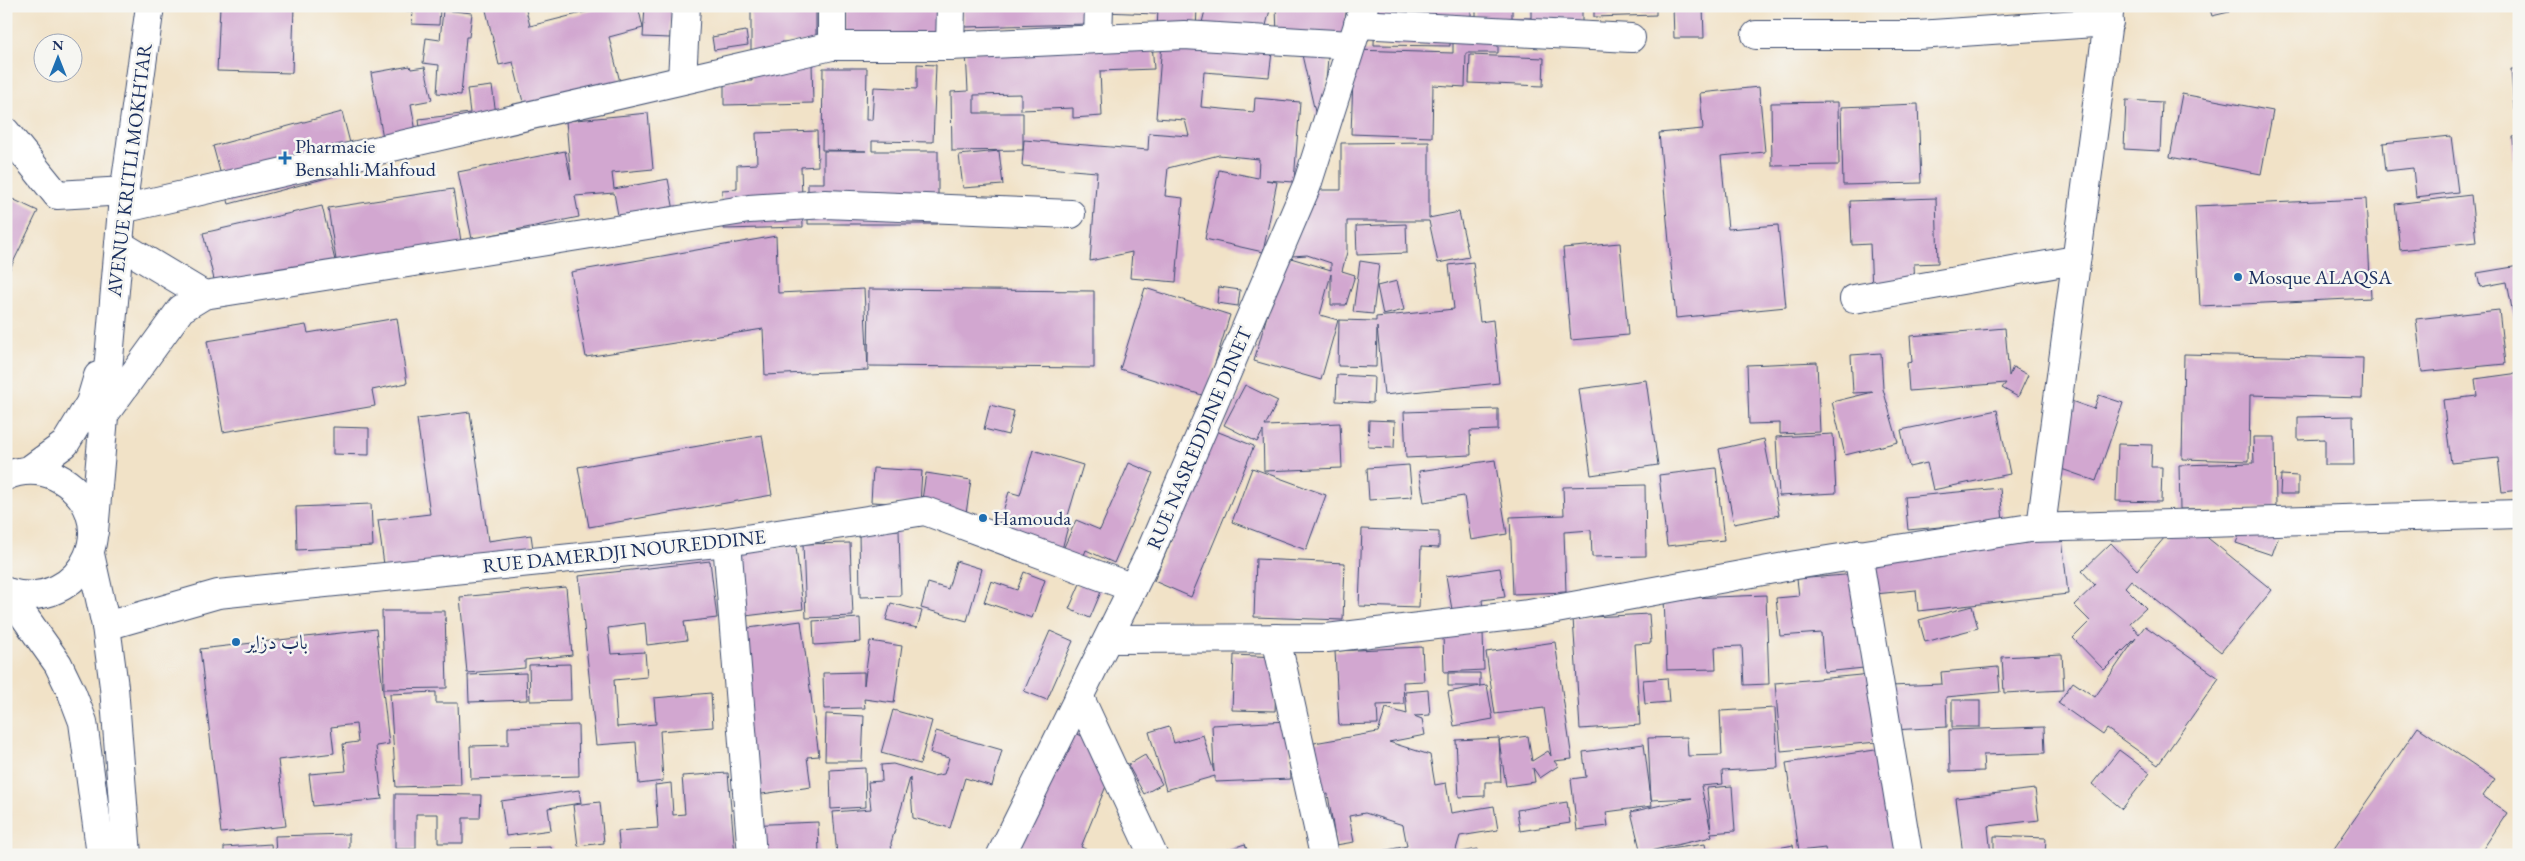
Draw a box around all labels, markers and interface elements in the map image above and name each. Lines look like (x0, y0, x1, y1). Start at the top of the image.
north arrow (32, 32, 82, 82)
text: N (52, 36, 64, 54)
street label: AVENUE KRITLI MOKHTAR (100, 41, 158, 299)
place label: Pharmacie Bensahli Mahfoud (295, 133, 437, 182)
marker: Pharmacie Bensahli Mahfoud (279, 152, 291, 164)
place label: Mosque ALAQSA (2248, 264, 2392, 290)
marker: Mosque ALAQSA (2232, 271, 2244, 283)
street label: RUE NASREDDINE DINET (1140, 322, 1258, 553)
place label: Hamouda (993, 505, 1071, 531)
marker: Hamouda (977, 512, 989, 524)
street label: RUE DAMERDJI NOUREDDINE (481, 523, 767, 579)
place label: باب دزاير (244, 629, 308, 655)
marker: باب دزاير (230, 636, 242, 648)

